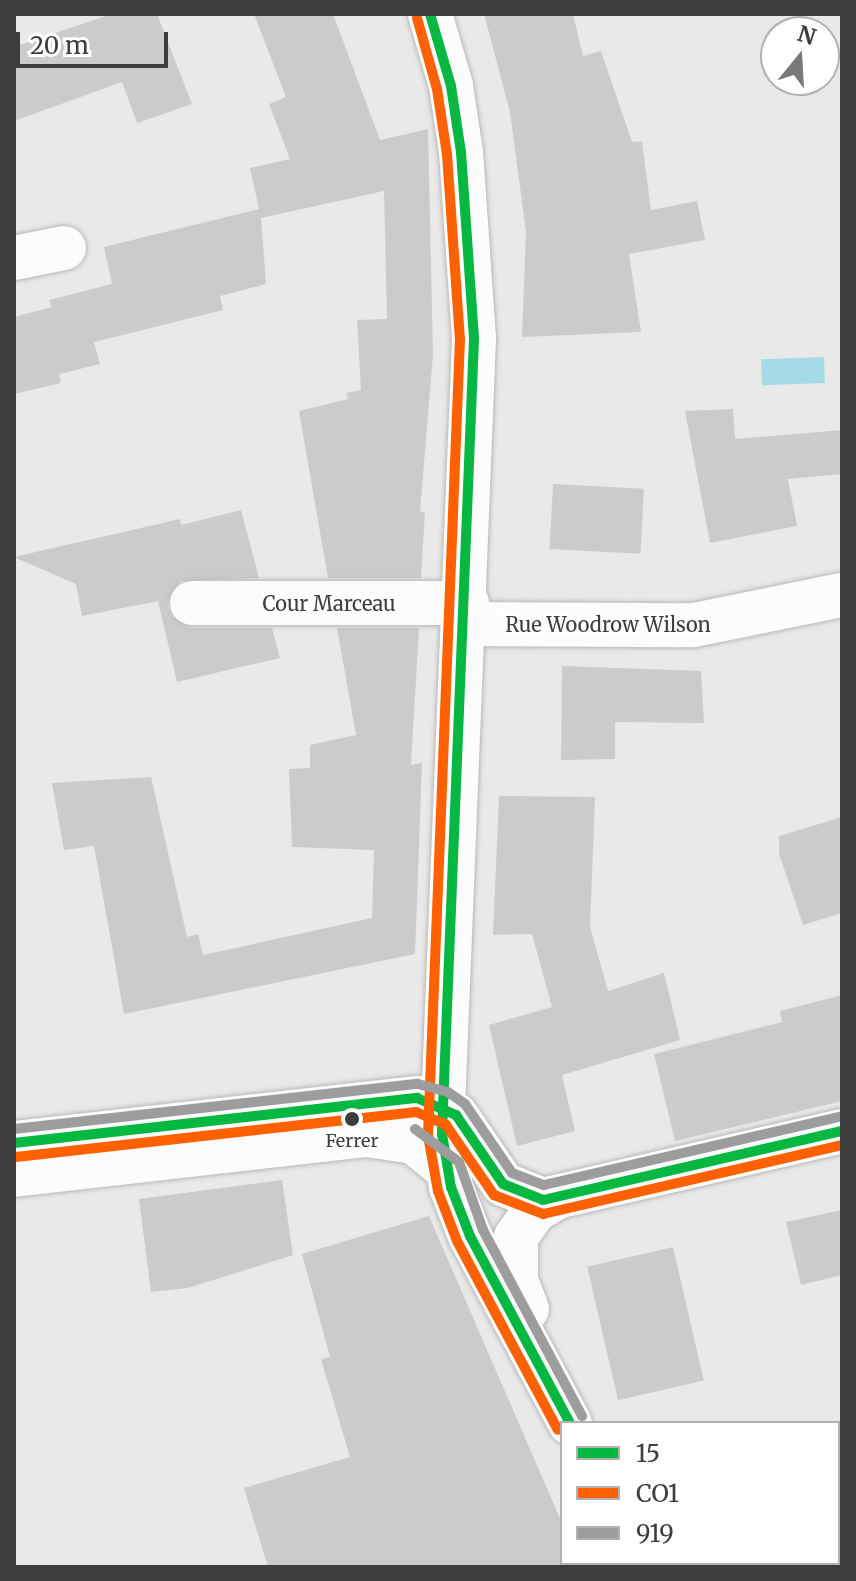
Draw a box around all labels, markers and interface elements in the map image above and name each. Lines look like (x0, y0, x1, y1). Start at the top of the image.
scale bar (20, 16, 172, 66)
north arrow (760, 16, 840, 96)
text: N (794, 19, 819, 51)
text: 20 m (30, 30, 89, 61)
street label: Cour Marceau (262, 591, 396, 615)
street label: Rue Woodrow Wilson (505, 612, 711, 636)
marker: Ferrer (344, 1111, 360, 1127)
place label: Ferrer (325, 1130, 379, 1152)
legend (560, 1421, 840, 1565)
text: 15 (636, 1438, 660, 1469)
text: CO1 (636, 1478, 679, 1509)
text: 919 (636, 1518, 674, 1549)

